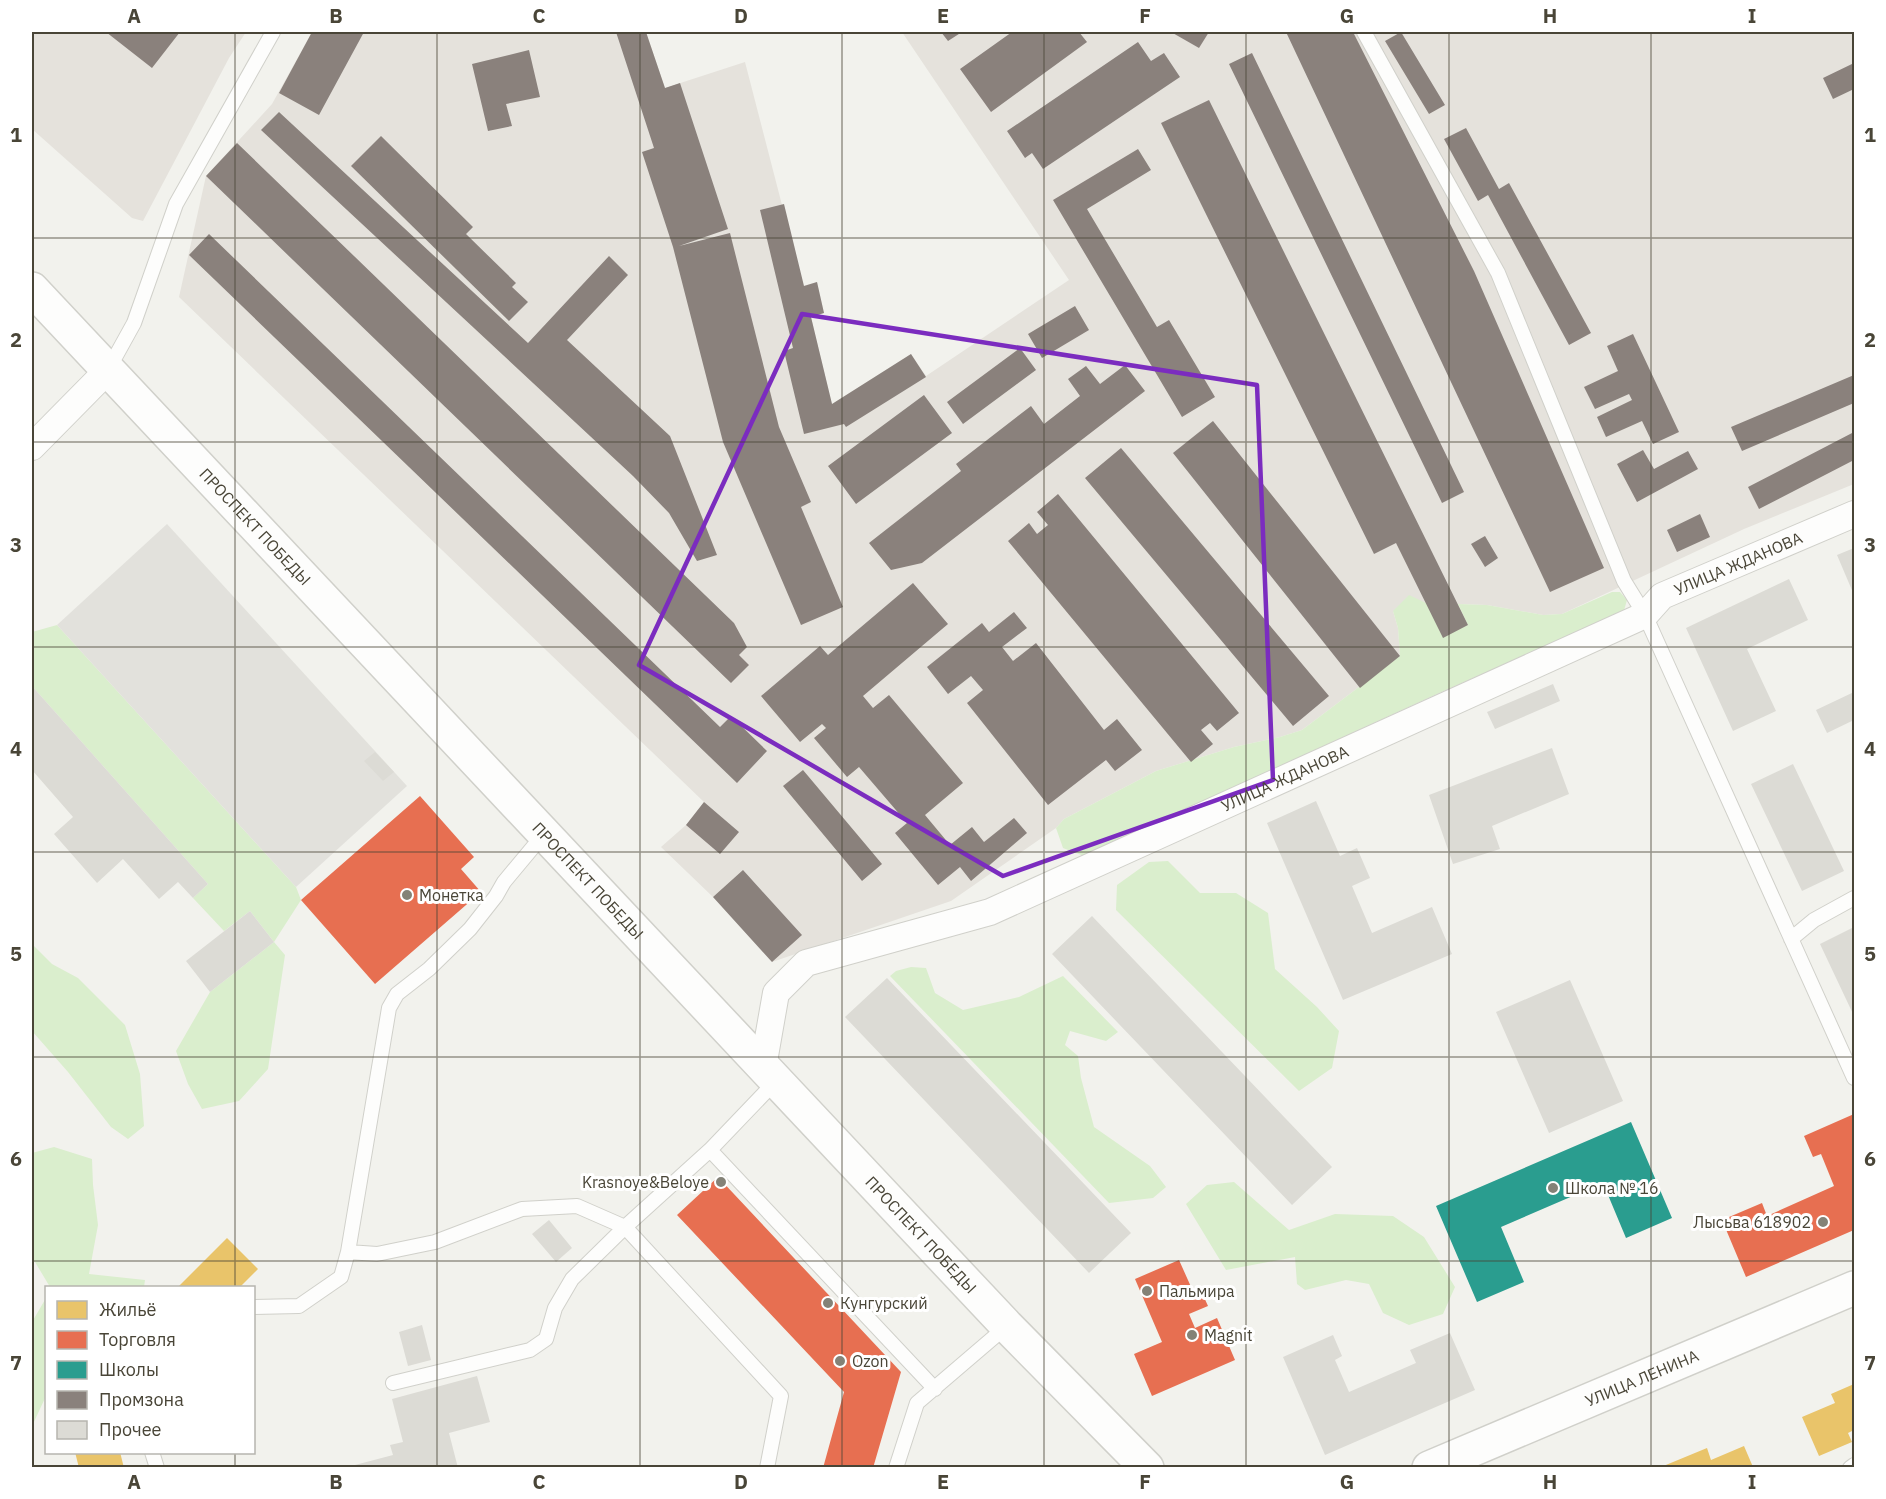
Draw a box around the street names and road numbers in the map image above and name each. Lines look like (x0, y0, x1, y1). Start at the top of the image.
street label: ПРОСПЕКТ ПОБЕДЫ (195, 464, 315, 589)
street label: УЛИЦА ЖДАНОВА (1671, 527, 1805, 600)
street label: УЛИЦА ЖДАНОВА (1218, 741, 1351, 816)
street label: ПРОСПЕКТ ПОБЕДЫ (528, 818, 648, 943)
street label: ПРОСПЕКТ ПОБЕДЫ (861, 1172, 981, 1297)
street label: УЛИЦА ЛЕНИНА (1582, 1345, 1701, 1411)

